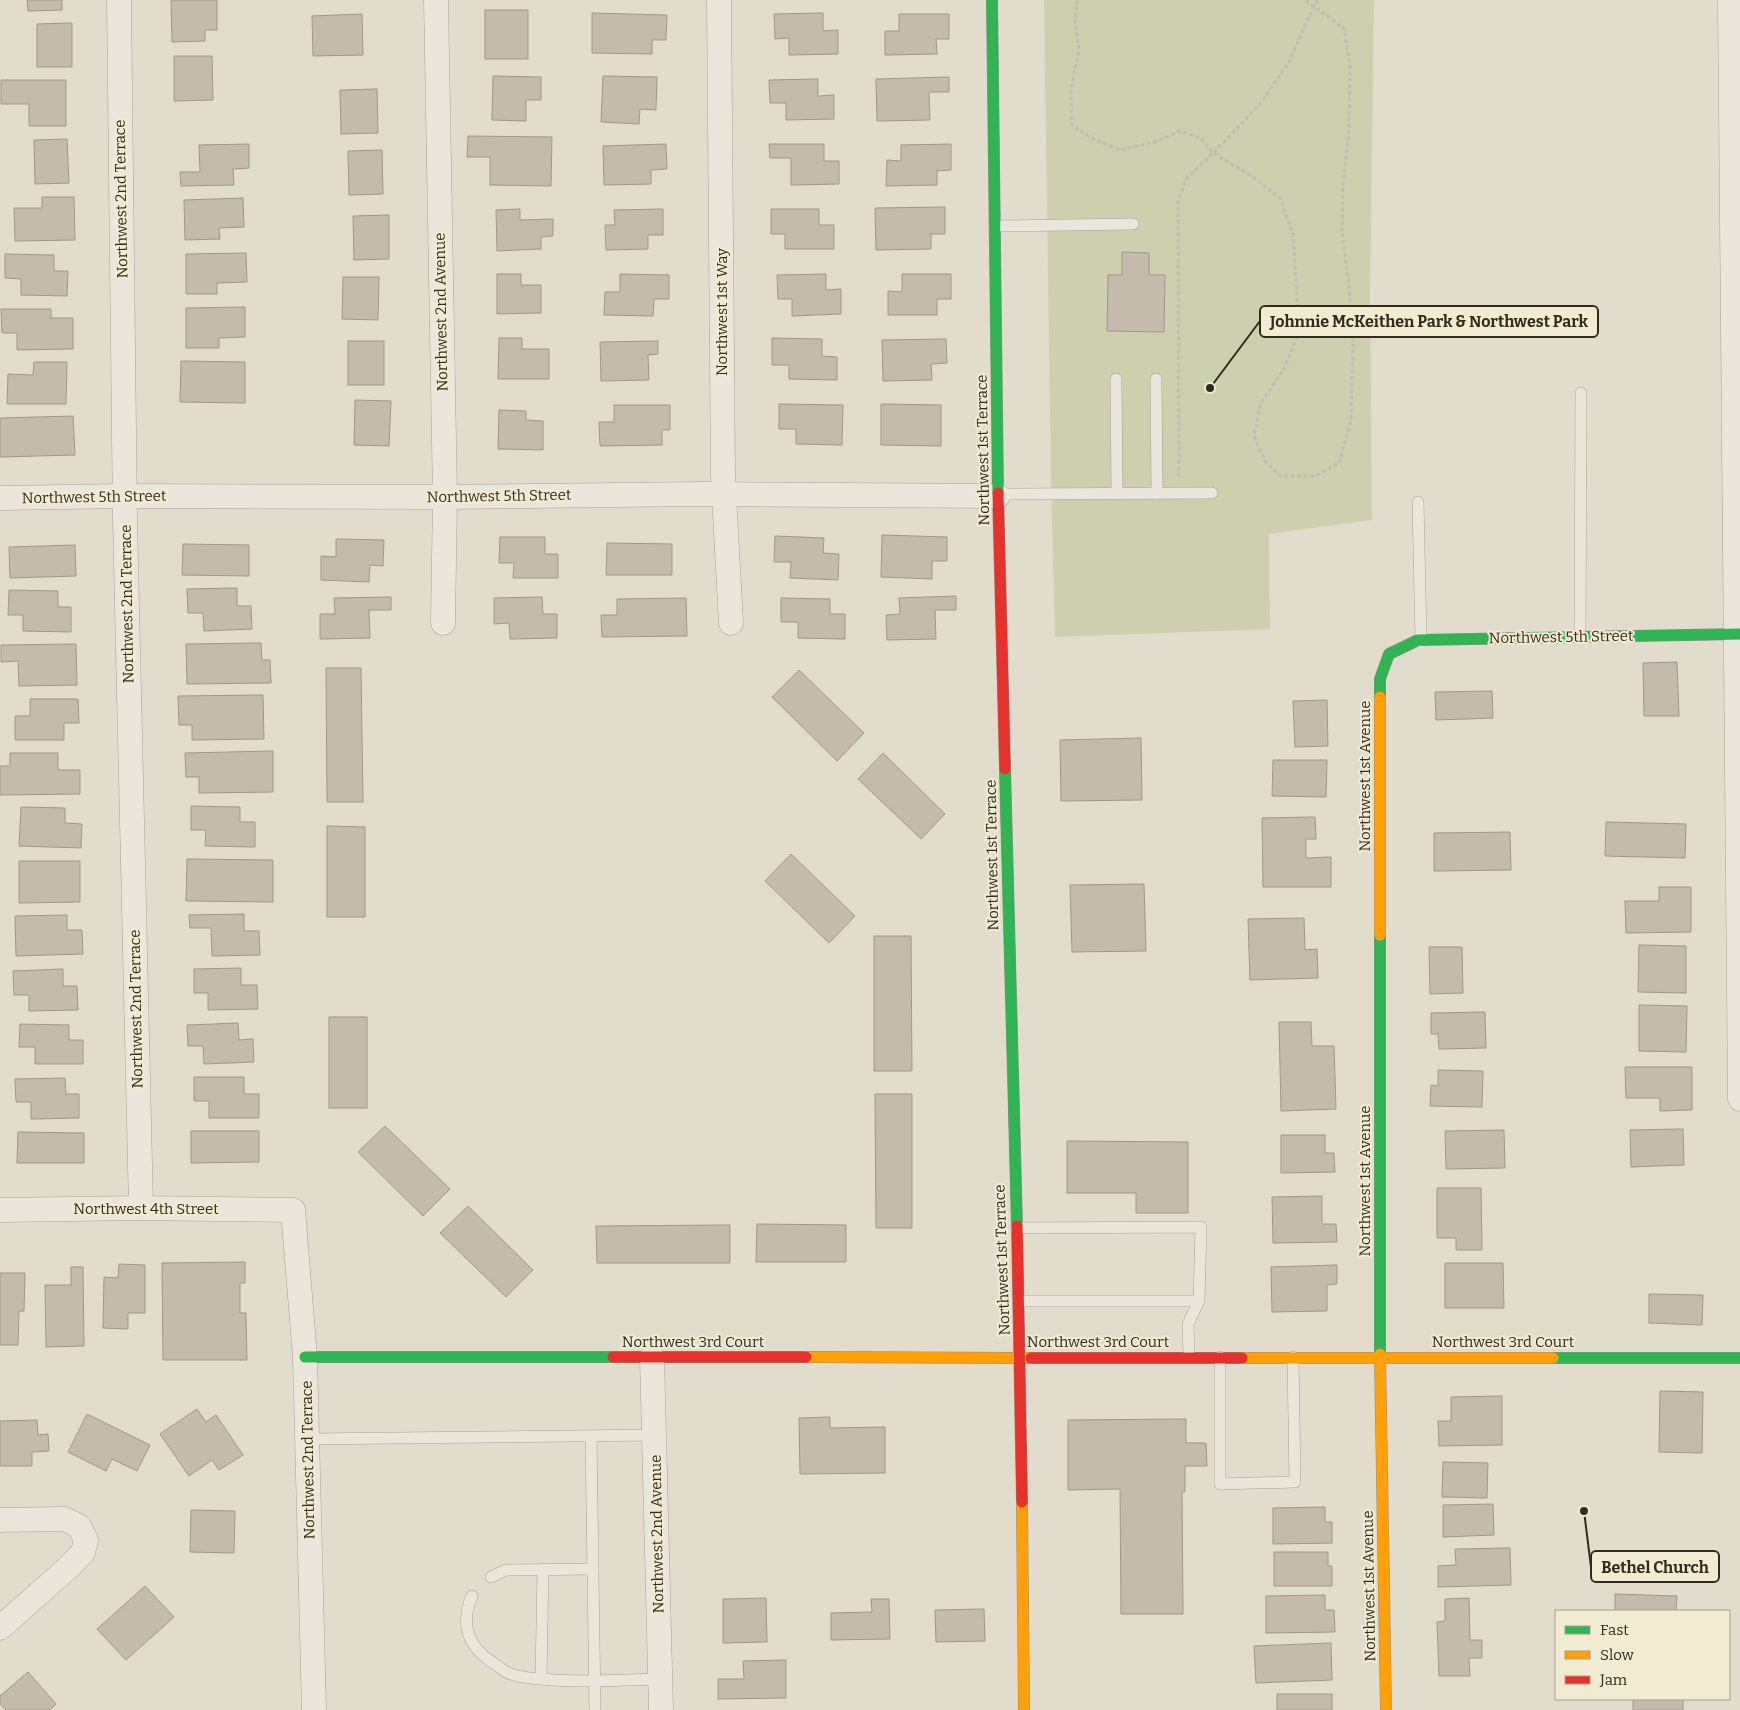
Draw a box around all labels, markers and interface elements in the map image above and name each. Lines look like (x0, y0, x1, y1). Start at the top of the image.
street label: Northwest 2nd Terrace (111, 119, 131, 279)
street label: Northwest 2nd Avenue (431, 232, 451, 392)
street label: Northwest 1st Way (713, 248, 731, 376)
callout: Johnnie McKeithen Park & Northwest Park (1260, 306, 1598, 337)
text: Johnnie McKeithen Park & Northwest Park (1269, 312, 1589, 331)
street label: Northwest 1st Terrace (973, 374, 993, 526)
street label: Northwest 5th Street (427, 486, 572, 506)
street label: Northwest 5th Street (22, 487, 167, 507)
street label: Northwest 2nd Terrace (117, 524, 137, 684)
street label: Northwest 5th Street (1489, 627, 1634, 647)
street label: Northwest 1st Avenue (1356, 700, 1374, 852)
street label: Northwest 1st Terrace (982, 779, 1002, 931)
street label: Northwest 2nd Terrace (126, 929, 146, 1089)
street label: Northwest 1st Avenue (1356, 1105, 1374, 1257)
street label: Northwest 1st Terrace (990, 1184, 1014, 1336)
street label: Northwest 4th Street (73, 1200, 219, 1218)
street label: Northwest 3rd Court (622, 1333, 765, 1351)
street label: Northwest 3rd Court (1027, 1333, 1170, 1351)
street label: Northwest 3rd Court (1432, 1333, 1575, 1351)
street label: Northwest 2nd Terrace (298, 1380, 318, 1540)
street label: Northwest 2nd Avenue (647, 1454, 667, 1614)
street label: Northwest 1st Avenue (1359, 1510, 1379, 1662)
callout: Bethel Church (1591, 1551, 1719, 1582)
text: Bethel Church (1601, 1558, 1709, 1577)
legend (1555, 1610, 1730, 1700)
text: Fast (1600, 1621, 1629, 1639)
text: Slow (1600, 1646, 1635, 1664)
text: Jam (1599, 1671, 1628, 1689)

